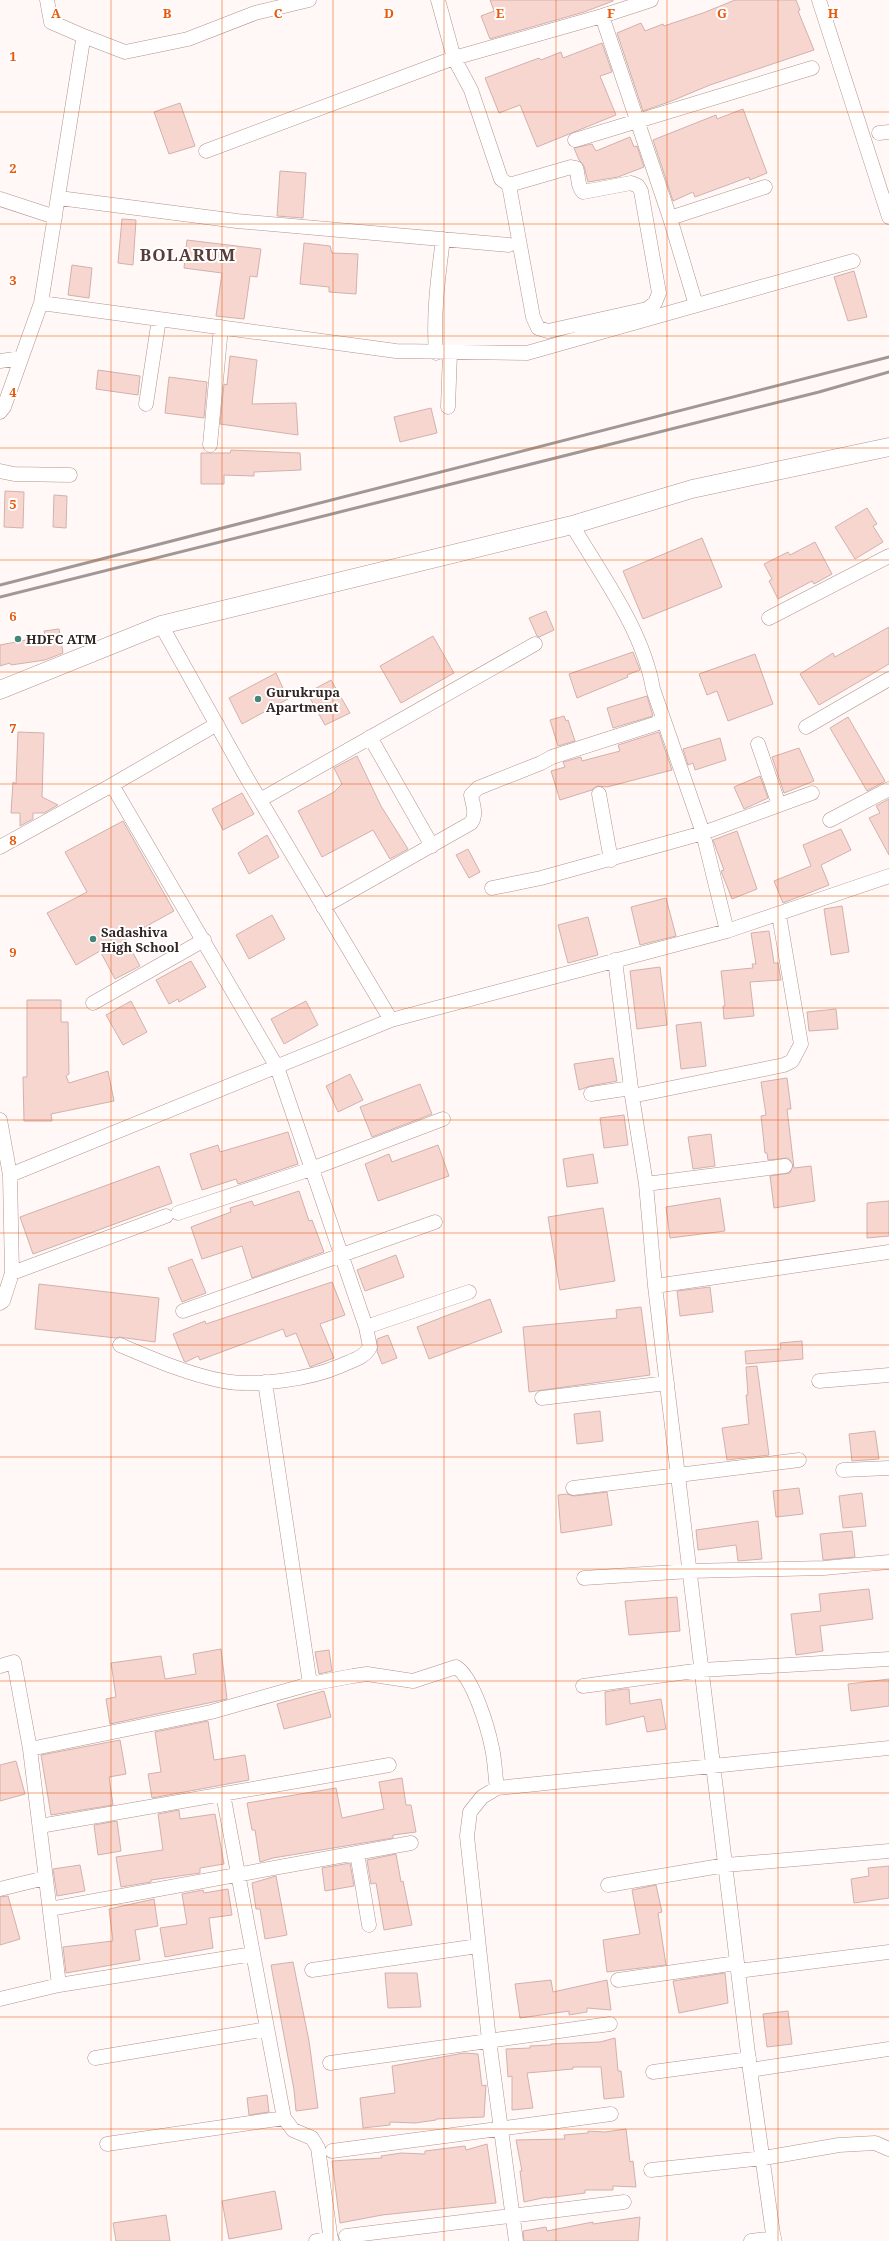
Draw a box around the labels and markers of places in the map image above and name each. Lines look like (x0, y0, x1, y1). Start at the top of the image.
place label: HDFC ATM (26, 630, 97, 648)
marker: HDFC ATM (13, 634, 23, 644)
place label: Gurukrupa Apartment (266, 683, 340, 716)
marker: Gurukrupa Apartment (253, 694, 263, 704)
place label: Sadashiva High School (101, 923, 180, 956)
marker: Sadashiva High School (88, 934, 98, 944)

